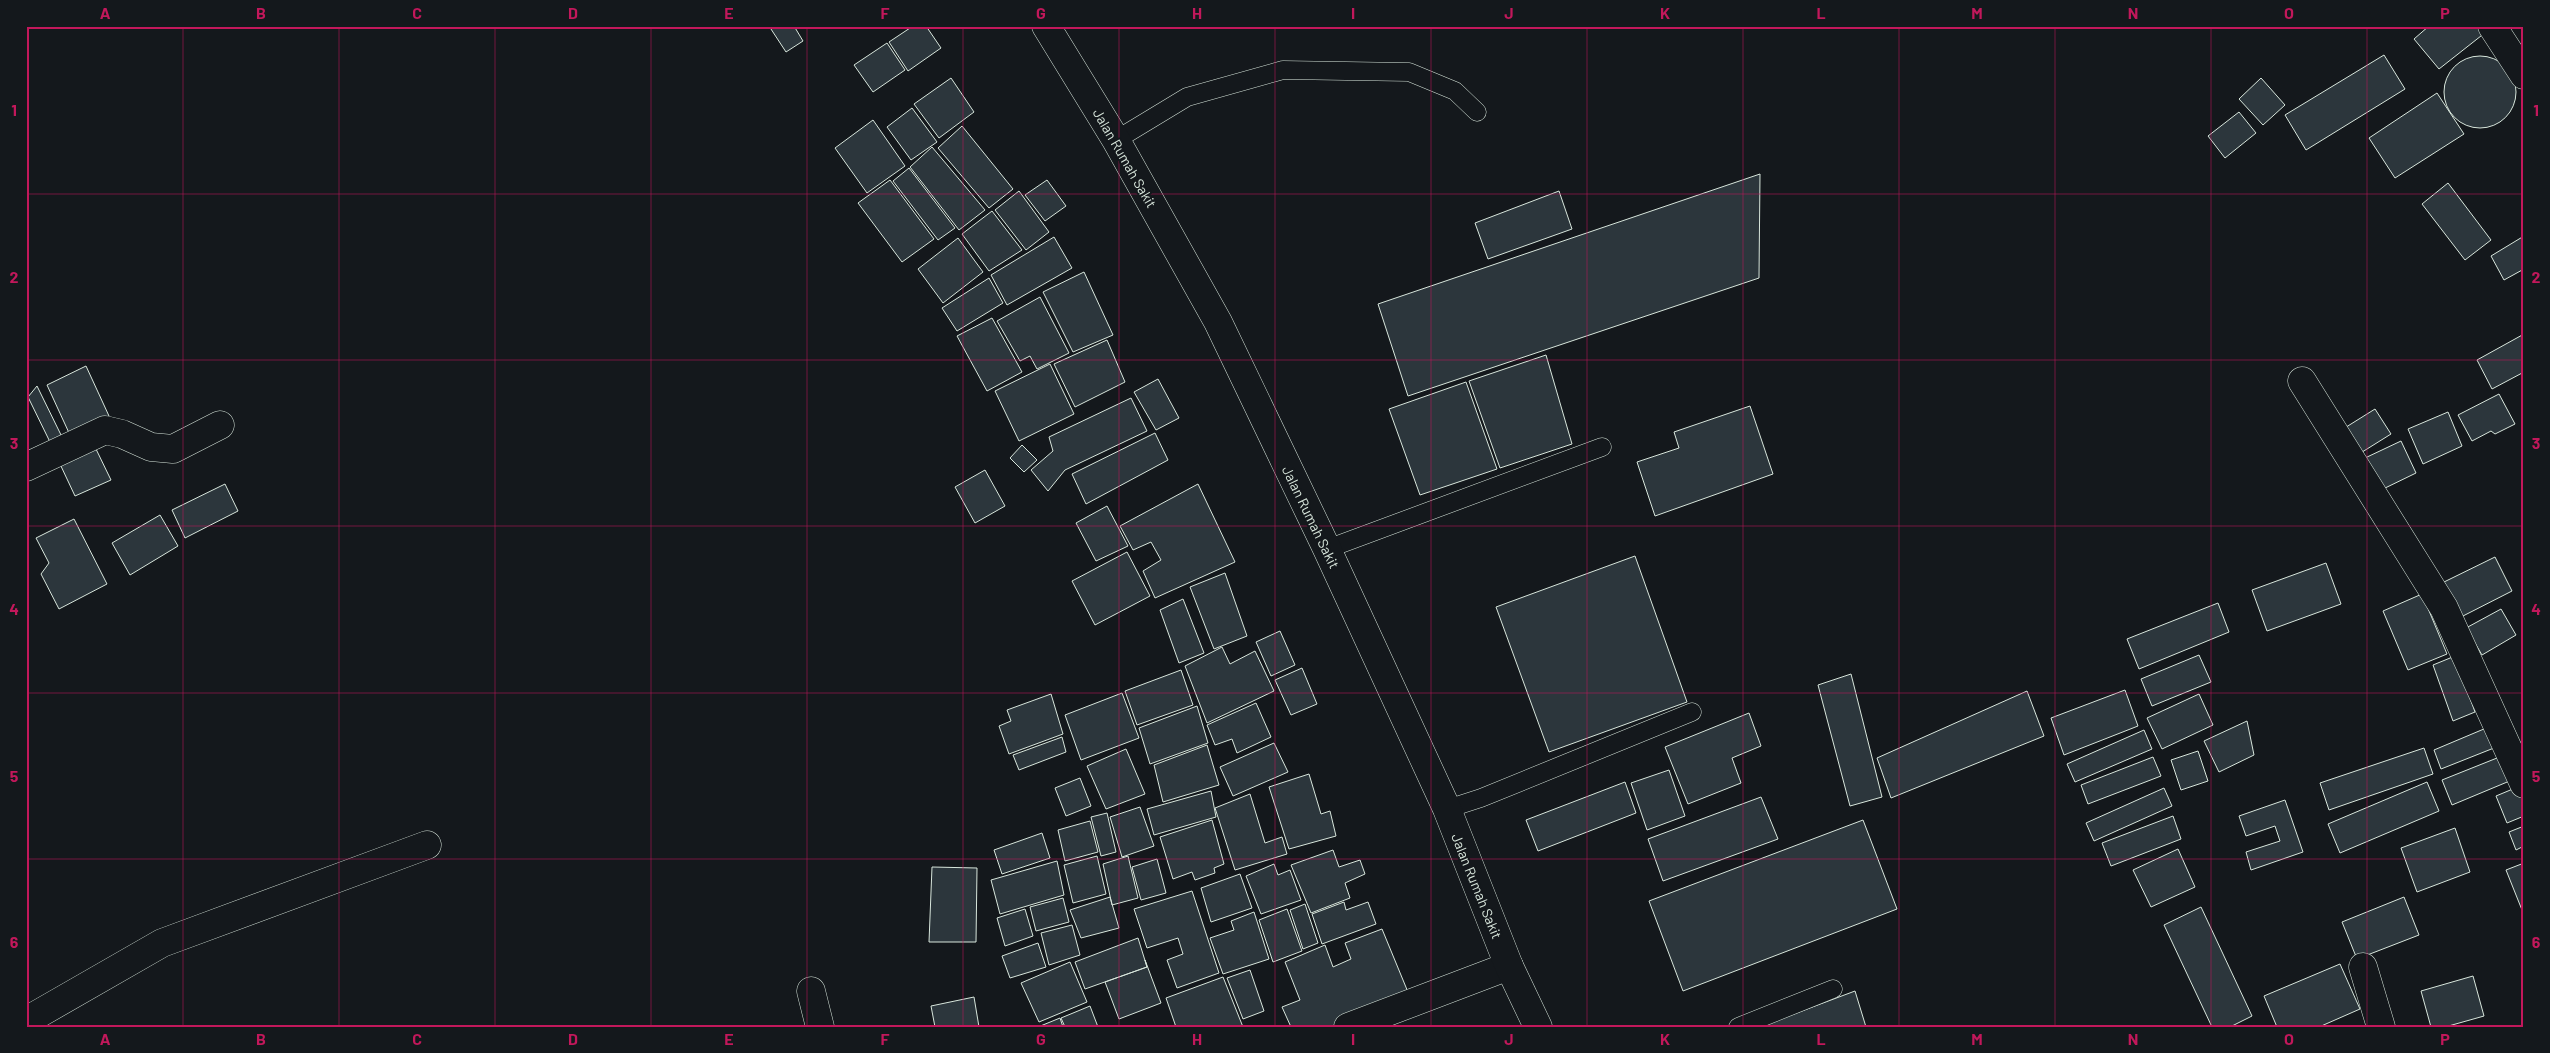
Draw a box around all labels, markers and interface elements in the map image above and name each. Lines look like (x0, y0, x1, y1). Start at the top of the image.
text: A (100, 3, 111, 22)
text: B (256, 3, 266, 22)
text: C (412, 3, 422, 22)
text: D (568, 3, 578, 22)
text: E (724, 3, 734, 22)
text: F (881, 3, 890, 22)
text: G (1036, 3, 1046, 22)
text: H (1192, 3, 1202, 22)
text: I (1351, 3, 1355, 22)
text: J (1504, 3, 1514, 22)
text: K (1660, 3, 1670, 22)
text: L (1816, 3, 1826, 22)
text: M (1971, 3, 1983, 22)
text: N (2128, 3, 2138, 22)
text: O (2284, 3, 2294, 22)
text: P (2440, 3, 2450, 22)
text: 1 (11, 100, 17, 119)
text: 1 (2533, 100, 2539, 119)
street label: Jalan Rumah Sakit (1090, 105, 1160, 211)
text: 2 (10, 267, 19, 286)
text: 2 (2532, 267, 2541, 286)
text: 3 (10, 433, 18, 452)
text: 3 (2532, 433, 2540, 452)
street label: Jalan Rumah Sakit (1279, 463, 1343, 571)
text: 4 (9, 599, 19, 618)
text: 4 (2531, 599, 2541, 618)
text: 5 (10, 766, 19, 785)
text: 5 (2532, 766, 2541, 785)
street label: Jalan Rumah Sakit (1448, 831, 1506, 941)
text: 6 (10, 932, 19, 951)
text: 6 (2532, 932, 2541, 951)
text: A (100, 1029, 111, 1048)
text: B (256, 1029, 266, 1048)
text: C (412, 1029, 422, 1048)
text: D (568, 1029, 578, 1048)
text: E (724, 1029, 734, 1048)
text: F (881, 1029, 890, 1048)
text: G (1036, 1029, 1046, 1048)
text: H (1192, 1029, 1202, 1048)
text: I (1351, 1029, 1355, 1048)
text: J (1504, 1029, 1514, 1048)
text: K (1660, 1029, 1670, 1048)
text: L (1816, 1029, 1826, 1048)
text: M (1971, 1029, 1983, 1048)
text: N (2128, 1029, 2138, 1048)
text: O (2284, 1029, 2294, 1048)
text: P (2440, 1029, 2450, 1048)

